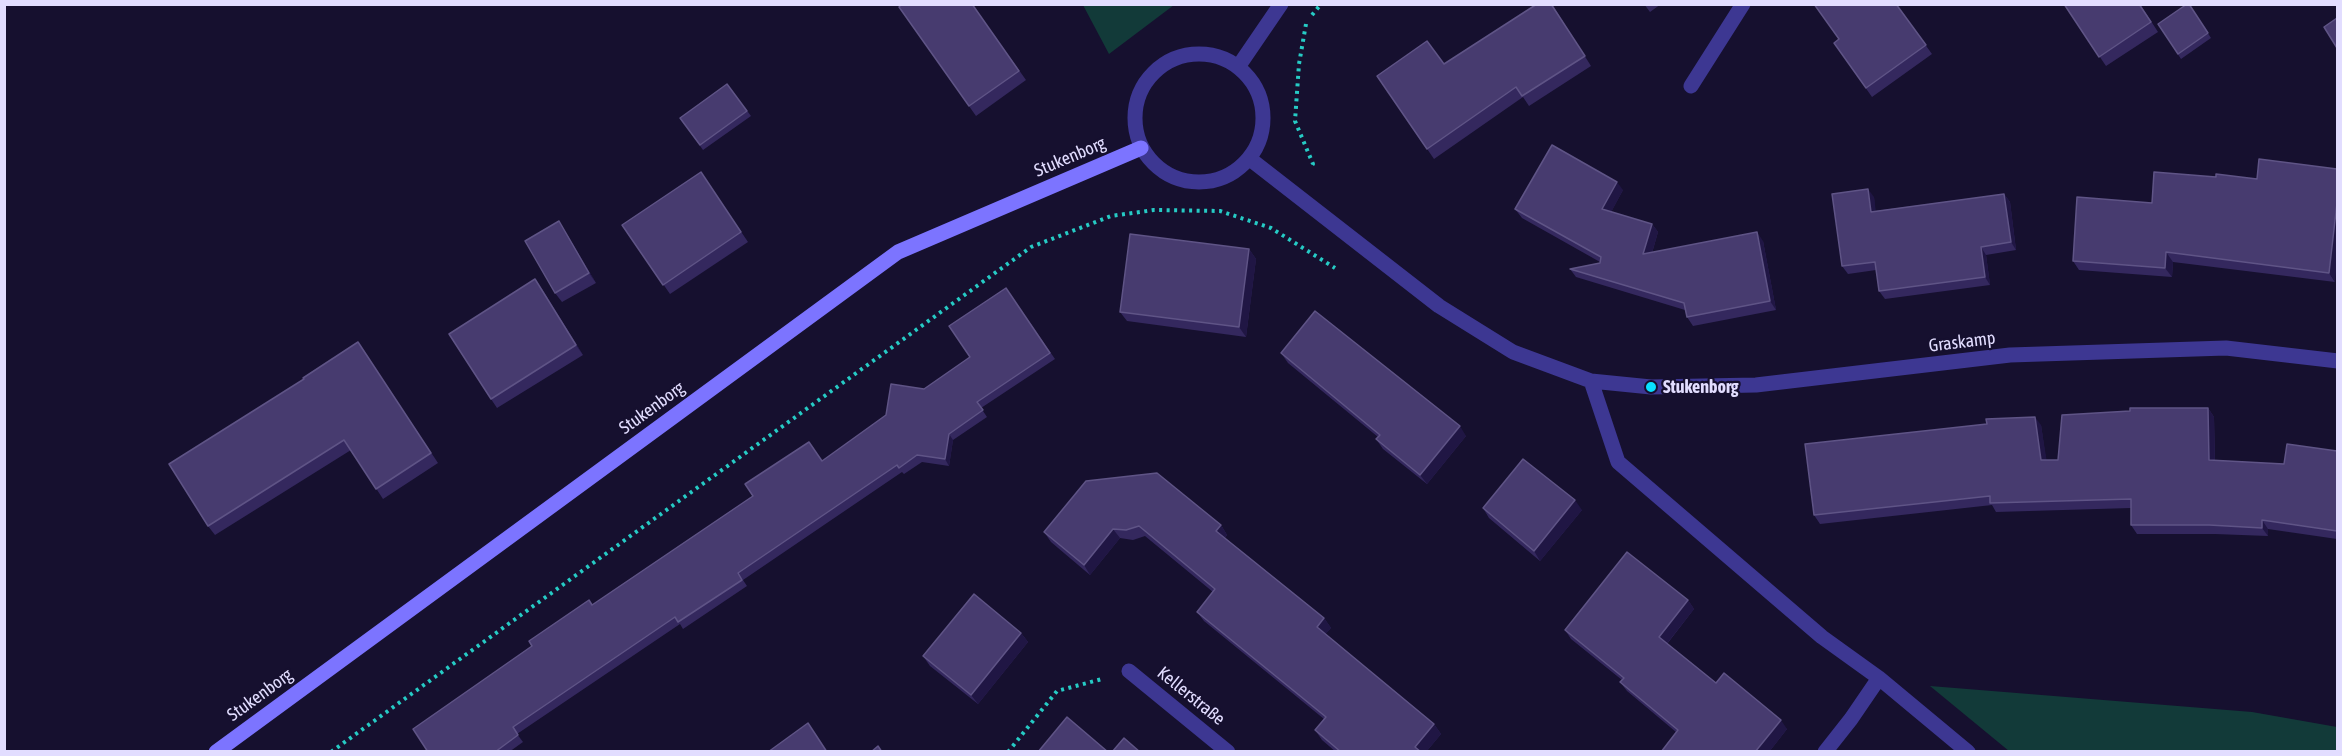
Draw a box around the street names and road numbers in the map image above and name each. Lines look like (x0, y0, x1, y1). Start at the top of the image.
street label: Stukenborg (1031, 132, 1109, 182)
street label: Graskamp (1927, 327, 1997, 357)
street label: Stukenborg (615, 377, 689, 439)
street label: Kellerstraße (1153, 662, 1229, 730)
street label: Stukenborg (223, 664, 297, 726)

